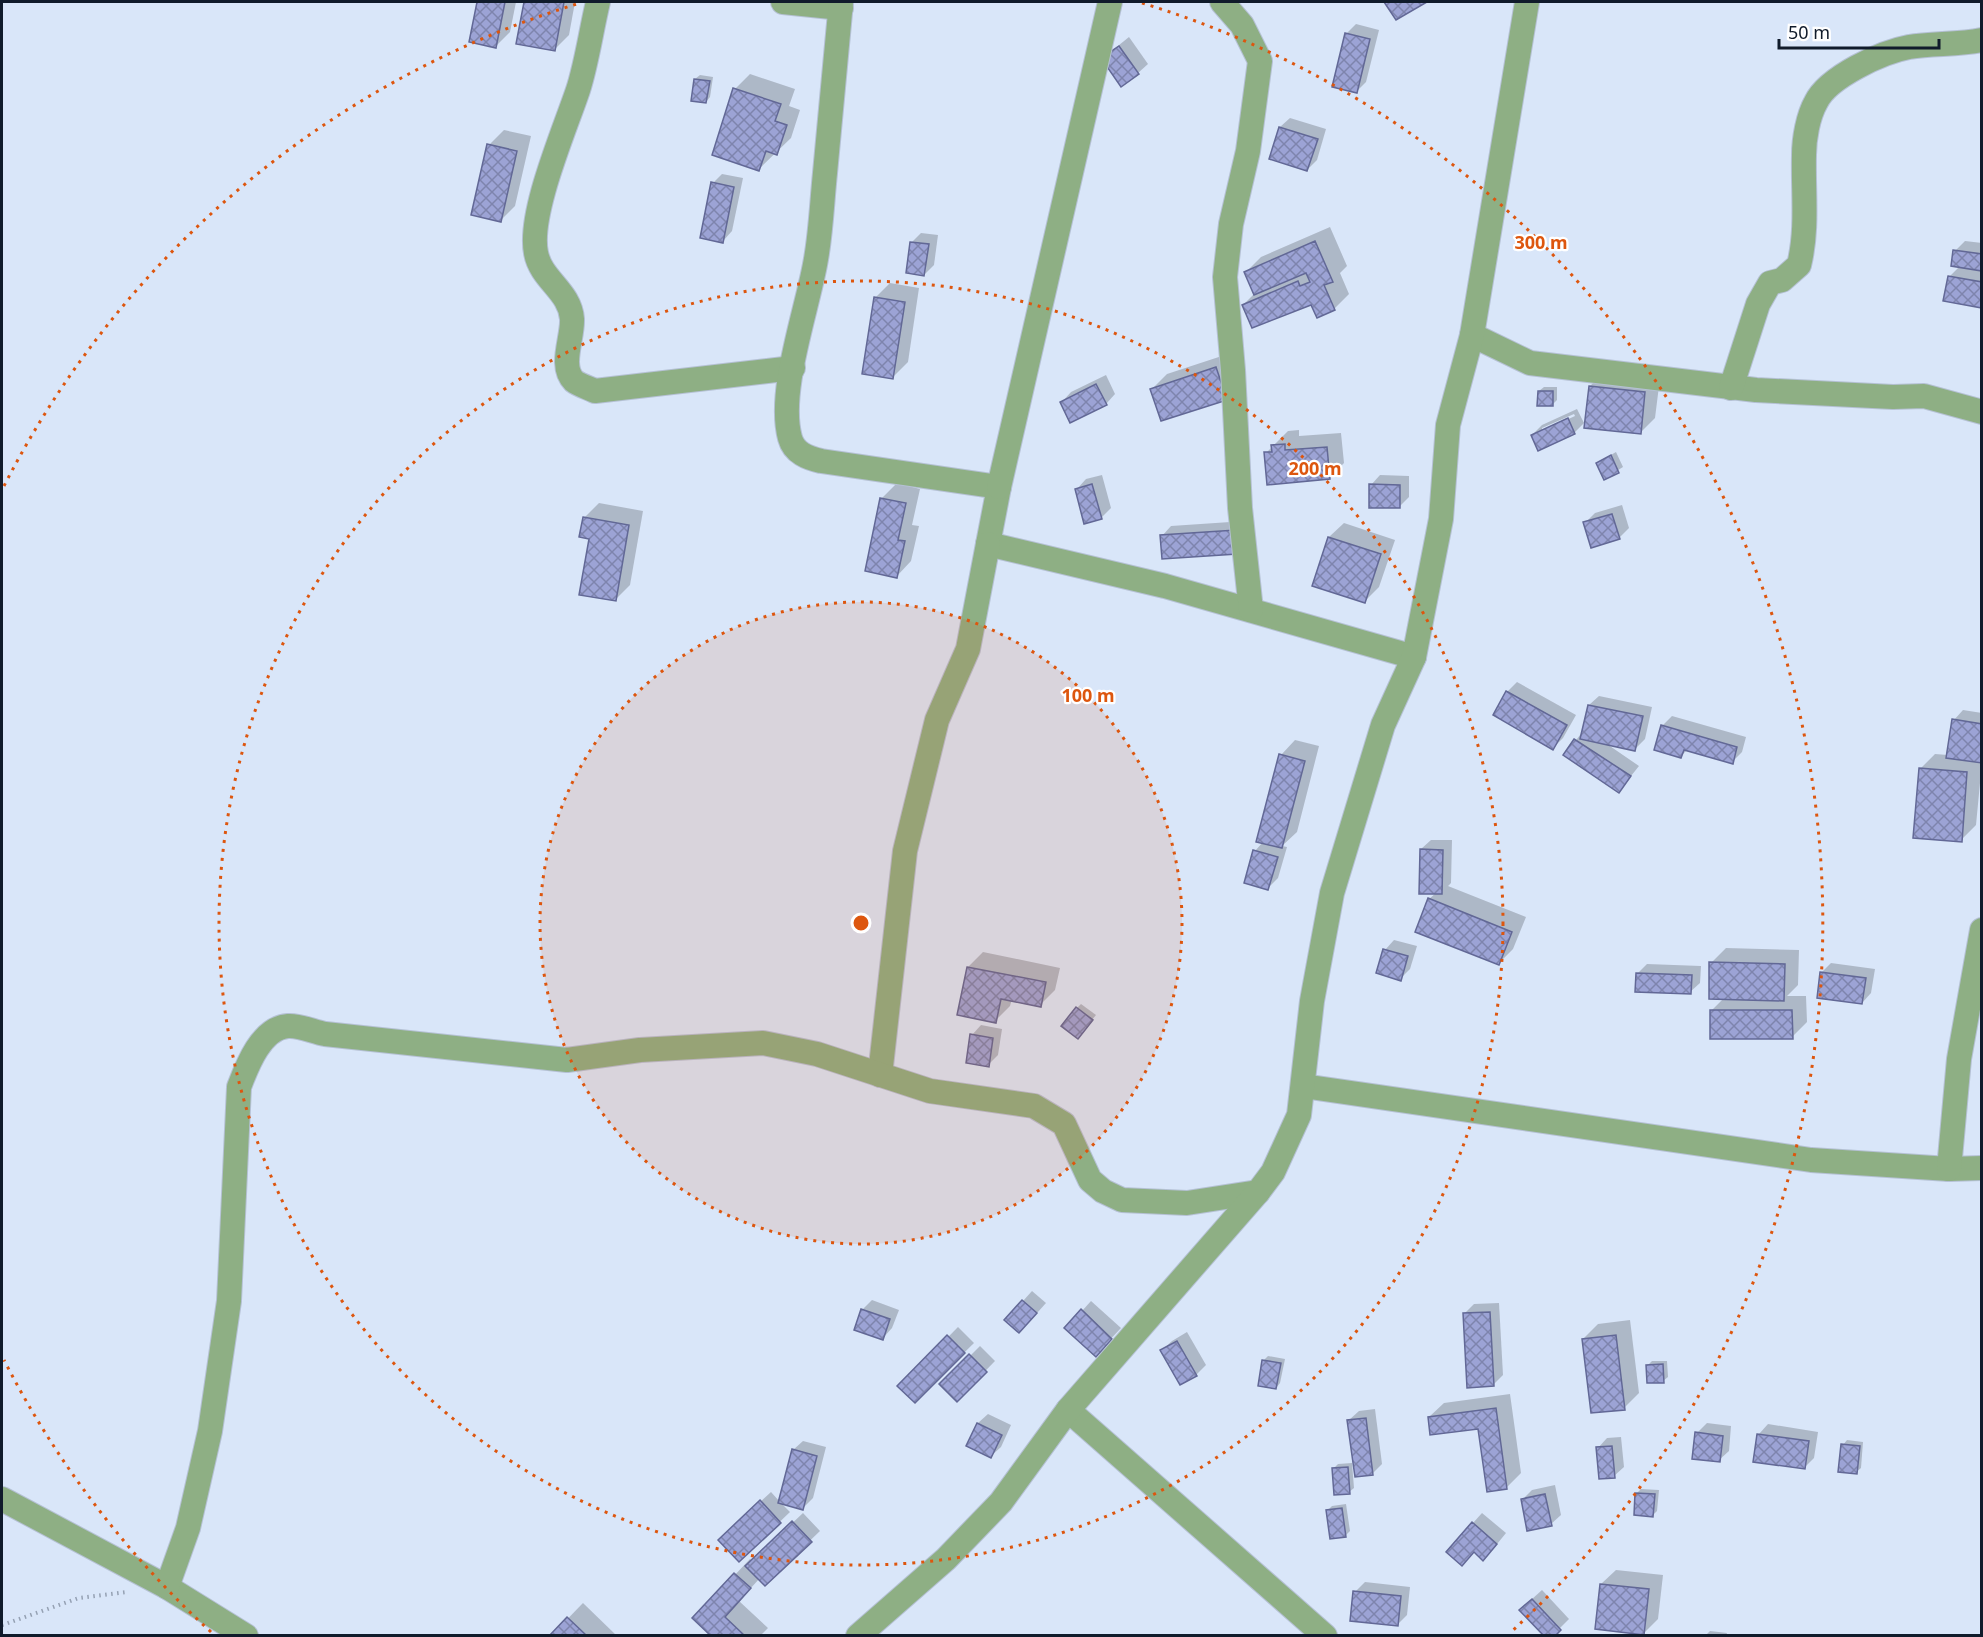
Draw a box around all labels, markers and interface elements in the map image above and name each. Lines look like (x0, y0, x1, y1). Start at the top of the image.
scale bar (1779, 12, 1940, 50)
text: 50 m (1788, 20, 1830, 44)
text: 300 m (1514, 230, 1568, 254)
text: 200 m (1288, 456, 1342, 480)
text: 100 m (1061, 683, 1115, 707)
centre of rings (851, 913, 871, 933)

